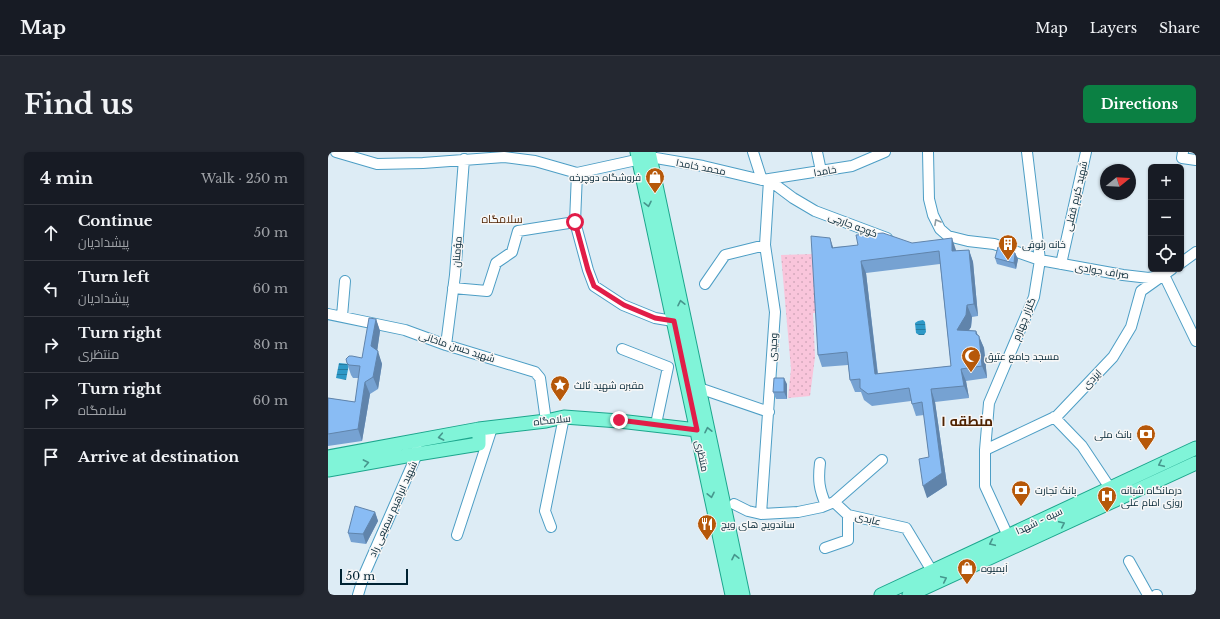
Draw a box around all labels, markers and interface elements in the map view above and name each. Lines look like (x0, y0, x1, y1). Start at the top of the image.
text: Map (20, 16, 66, 39)
text: Map (1035, 19, 1068, 37)
text: Layers (1090, 19, 1137, 37)
text: Share (1159, 19, 1200, 37)
button: Directions (1083, 85, 1196, 123)
text: Find us (24, 87, 134, 122)
street label: محمد خامدا (675, 156, 727, 178)
street label: شهید کریم قفلی (1062, 160, 1091, 233)
street label: خامدا (813, 163, 837, 179)
north arrow (1100, 164, 1136, 200)
map controls (1148, 164, 1184, 272)
button: + (1148, 164, 1184, 200)
shop icon: فروشگاه دوچرخه (644, 166, 666, 194)
text: 4 min (40, 168, 93, 189)
text: Walk · 250 m (201, 170, 288, 187)
place label: فروشگاه دوچرخه (569, 171, 641, 184)
button: − (1148, 200, 1184, 236)
one-way arrow (644, 201, 652, 207)
street label: کوچه جارچی (827, 210, 879, 240)
text: Continue (78, 211, 153, 230)
district label: سلامگاه (482, 212, 523, 226)
route start (566, 213, 584, 231)
one-way arrow (934, 219, 941, 226)
icon: ahead (40, 222, 62, 244)
text: 50 m (254, 224, 288, 241)
building icon: خانه رئوفی (997, 233, 1019, 261)
text: پیشدادیان (78, 234, 129, 251)
street label: مؤمنان (449, 236, 465, 268)
button: locate (1148, 236, 1184, 272)
place label: خانه رئوفی (1022, 238, 1066, 251)
street label: صراف جوادی (1074, 260, 1130, 282)
text: Turn left (78, 267, 149, 286)
icon: left (40, 278, 62, 300)
text: 60 m (253, 280, 288, 297)
text: پیشدادیان (78, 290, 129, 307)
street label: گلزار چهارم (1010, 296, 1039, 343)
one-way arrow (677, 299, 685, 306)
text: Turn right (78, 323, 161, 342)
street label: شهید حسن ماخانی (417, 329, 497, 365)
street label: وحیدی (766, 332, 780, 362)
icon: right (40, 334, 62, 356)
text: 80 m (253, 336, 288, 353)
mosque icon: مسجد جامع عتیق (960, 345, 982, 373)
text: منتظری (78, 346, 119, 363)
place label: مسجد جامع عتیق (985, 350, 1059, 363)
street label: ایزدی (1080, 367, 1104, 391)
place icon: مقبره شهید ثالث (549, 374, 571, 402)
text: Turn right (78, 379, 161, 398)
place label: مقبره شهید ثالث (574, 379, 644, 392)
icon: right (40, 390, 62, 412)
text: 60 m (253, 392, 288, 409)
text: سلامگاه (78, 402, 126, 419)
route end (610, 411, 628, 429)
street label: سلامگاه (533, 412, 571, 428)
district label: منطقه ۱ (941, 412, 993, 430)
bank icon: بانک ملی (1135, 423, 1157, 451)
one-way arrow (704, 427, 712, 433)
place label: بانک ملی (1094, 428, 1132, 441)
one-way arrow (438, 432, 444, 441)
street label: منتظری (692, 439, 712, 473)
icon: arrive (40, 446, 62, 468)
text: Arrive at destination (78, 447, 239, 466)
street label: شهید ابراهیم سمیعی راد (366, 459, 421, 559)
one-way arrow (1157, 459, 1165, 467)
one-way arrow (363, 460, 369, 468)
bank icon: بانک تجارت (1010, 479, 1032, 507)
place label: بانک تجارت (1035, 484, 1077, 497)
place label: درمانگاه شبانه روزی امام علی (1121, 484, 1183, 510)
hospital icon: درمانگاه شبانه روزی امام علی (1096, 485, 1118, 513)
one-way arrow (706, 492, 714, 498)
street label: سپه - شهدا (1013, 504, 1065, 538)
street label: عابدی (854, 510, 882, 528)
restaurant icon: ساندویچ های ویچ (696, 513, 718, 541)
place label: ساندویچ های ویچ (721, 518, 795, 531)
one-way arrow (1058, 521, 1065, 529)
one-way arrow (989, 538, 996, 546)
one-way arrow (731, 554, 739, 560)
shop icon: آبمیوه (956, 557, 978, 585)
place label: آبمیوه (981, 562, 1008, 575)
scale bar (340, 567, 408, 586)
text: 50 m (346, 569, 375, 583)
one-way arrow (940, 576, 947, 584)

